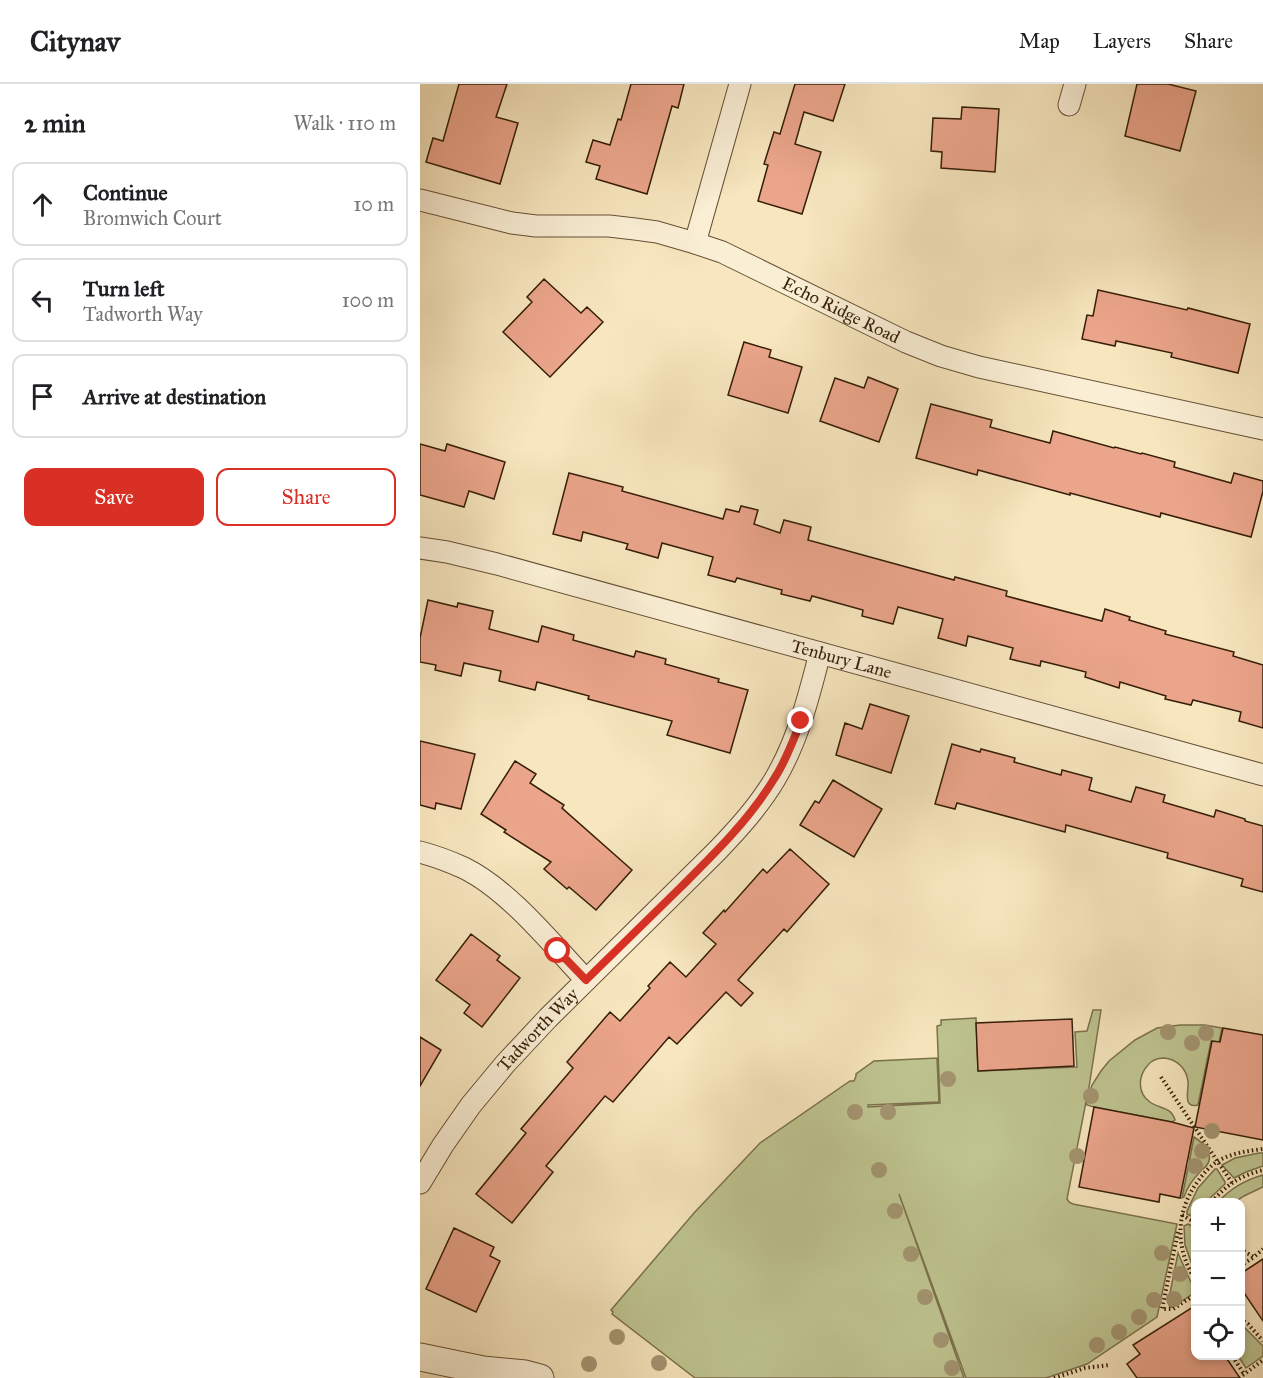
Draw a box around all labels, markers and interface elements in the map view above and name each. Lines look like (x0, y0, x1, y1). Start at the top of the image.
text: Citynav (30, 24, 120, 59)
text: Map (1019, 28, 1060, 54)
text: Layers (1093, 28, 1151, 54)
text: Share (1184, 28, 1233, 54)
text: 2 min (24, 107, 85, 139)
text: Walk · 110 m (293, 111, 396, 135)
text: Continue (83, 179, 168, 206)
icon: ahead (26, 188, 59, 221)
text: 10 m (353, 192, 394, 216)
text: Bromwich Court (83, 206, 222, 230)
street label: Echo Ridge Road (779, 272, 904, 348)
text: Turn left (83, 275, 165, 302)
icon: left (26, 284, 59, 317)
text: 100 m (342, 288, 394, 312)
text: Tadworth Way (83, 302, 203, 326)
icon: arrive (26, 380, 59, 413)
text: Arrive at destination (83, 383, 266, 410)
button: Save (24, 468, 204, 526)
button: Share (216, 468, 396, 526)
street label: Tenbury Lane (789, 635, 894, 683)
route end (787, 707, 813, 733)
route start (544, 937, 570, 963)
street label: Tadworth Way (492, 983, 583, 1076)
map controls (1191, 1198, 1245, 1360)
button: + (1191, 1198, 1245, 1252)
button: − (1191, 1252, 1245, 1306)
button: locate (1191, 1306, 1245, 1360)

